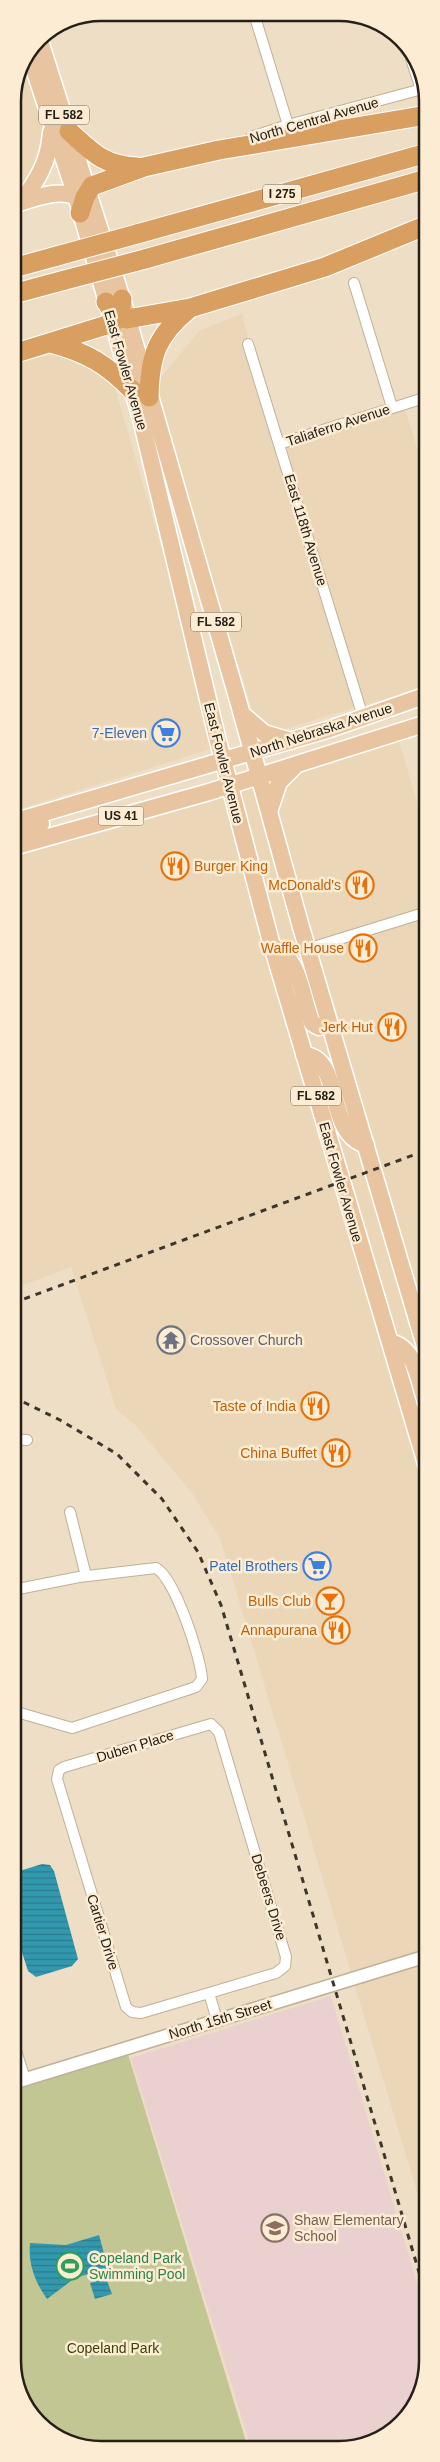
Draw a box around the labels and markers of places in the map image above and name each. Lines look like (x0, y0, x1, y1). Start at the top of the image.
supermarket icon: 7-Eleven (151, 718, 181, 748)
place label: 7-Eleven (92, 725, 147, 741)
restaurant icon: Burger King (160, 851, 190, 881)
place label: Burger King (194, 858, 268, 874)
restaurant icon: McDonald's (345, 870, 375, 900)
place label: McDonald's (268, 877, 341, 893)
restaurant icon: Waffle House (348, 933, 378, 963)
place label: Waffle House (261, 940, 344, 956)
restaurant icon: Jerk Hut (377, 1012, 407, 1042)
place label: Jerk Hut (321, 1019, 373, 1035)
temple icon: Crossover Church (156, 1325, 186, 1355)
place label: Crossover Church (190, 1332, 303, 1348)
restaurant icon: Taste of India (300, 1391, 330, 1421)
place label: Taste of India (213, 1398, 296, 1414)
restaurant icon: China Buffet (321, 1438, 351, 1468)
place label: China Buffet (240, 1445, 317, 1461)
supermarket icon: Patel Brothers (302, 1551, 332, 1581)
place label: Patel Brothers (209, 1558, 298, 1574)
bar icon: Bulls Club (315, 1586, 345, 1616)
place label: Bulls Club (248, 1593, 311, 1609)
restaurant icon: Annapurana (321, 1615, 351, 1645)
place label: Annapurana (241, 1622, 317, 1638)
place label: Shaw Elementary School (294, 2212, 404, 2244)
school or university icon: Shaw Elementary School (260, 2213, 290, 2243)
place label: Copeland Park Swimming Pool (89, 2250, 185, 2282)
sports icon: Copeland Park Swimming Pool (55, 2251, 85, 2281)

